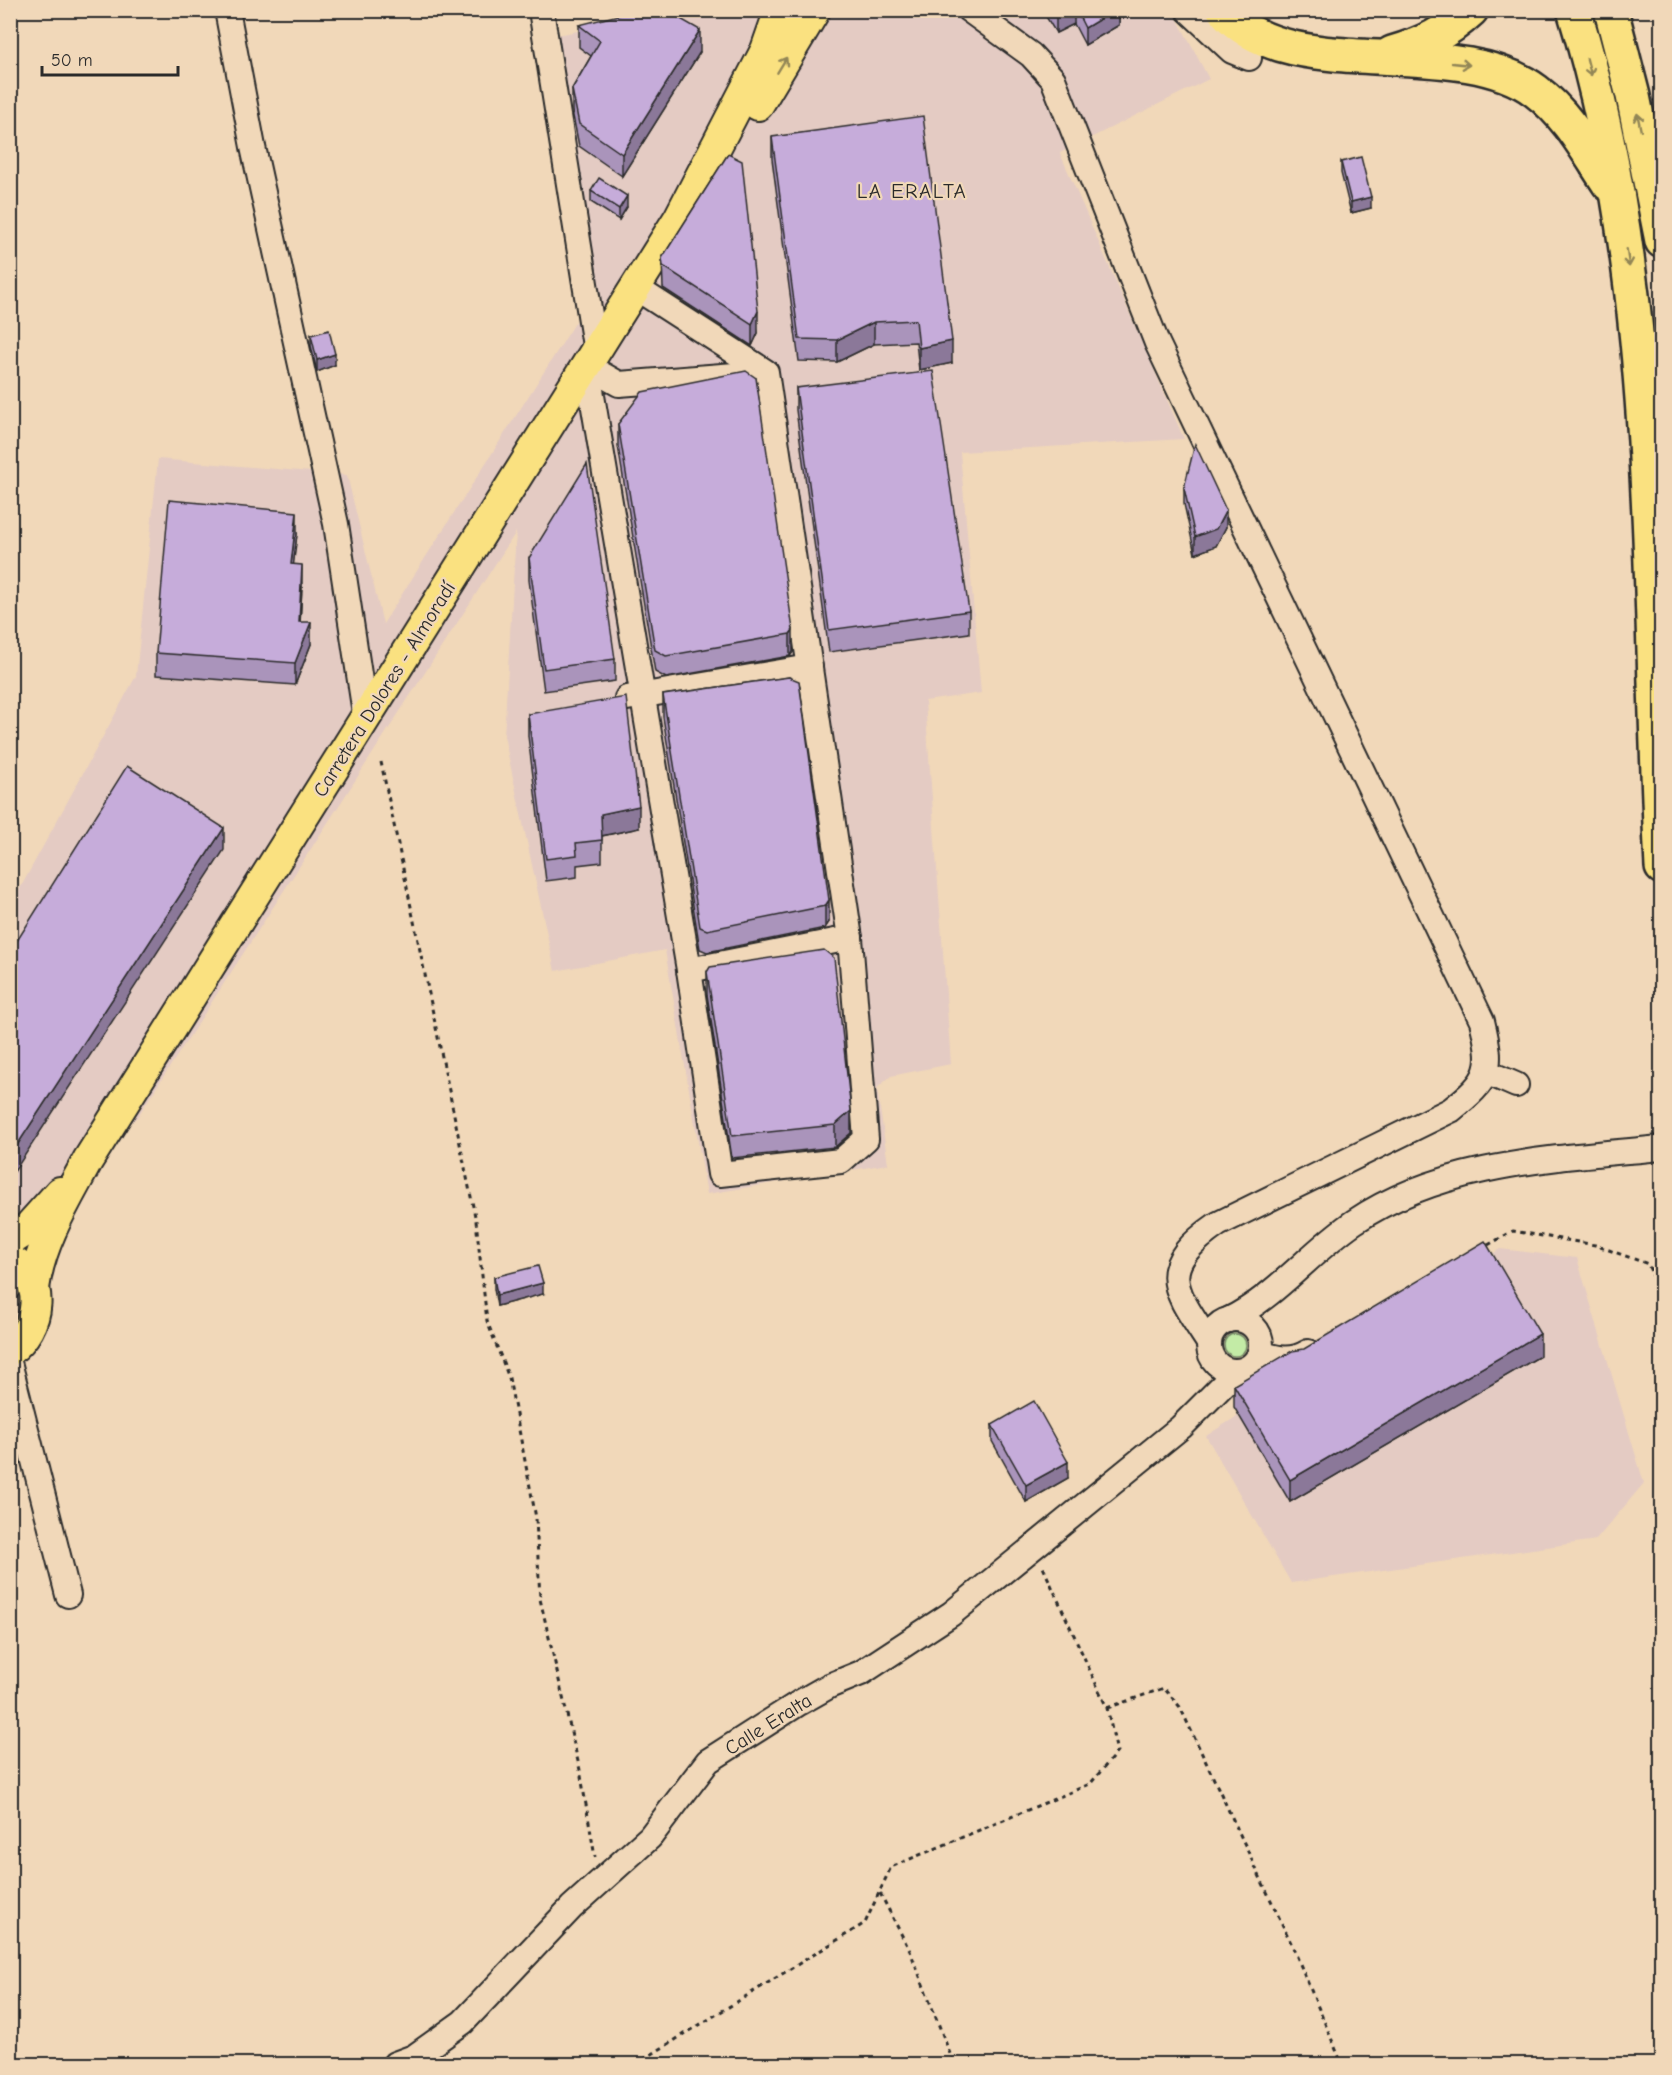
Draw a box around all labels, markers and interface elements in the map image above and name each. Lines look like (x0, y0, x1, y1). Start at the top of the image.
scale bar (42, 39, 178, 77)
text: 50 m (51, 50, 93, 71)
one-way arrow (776, 57, 788, 74)
one-way arrow (1584, 57, 1596, 76)
one-way arrow (1450, 59, 1470, 70)
one-way arrow (1632, 112, 1644, 131)
district label: LA ERALTA (857, 179, 967, 203)
one-way arrow (1622, 248, 1633, 267)
street label: Carretera Dolores - Almoradí (309, 577, 460, 801)
street label: Calle Eralta (721, 1689, 816, 1760)

